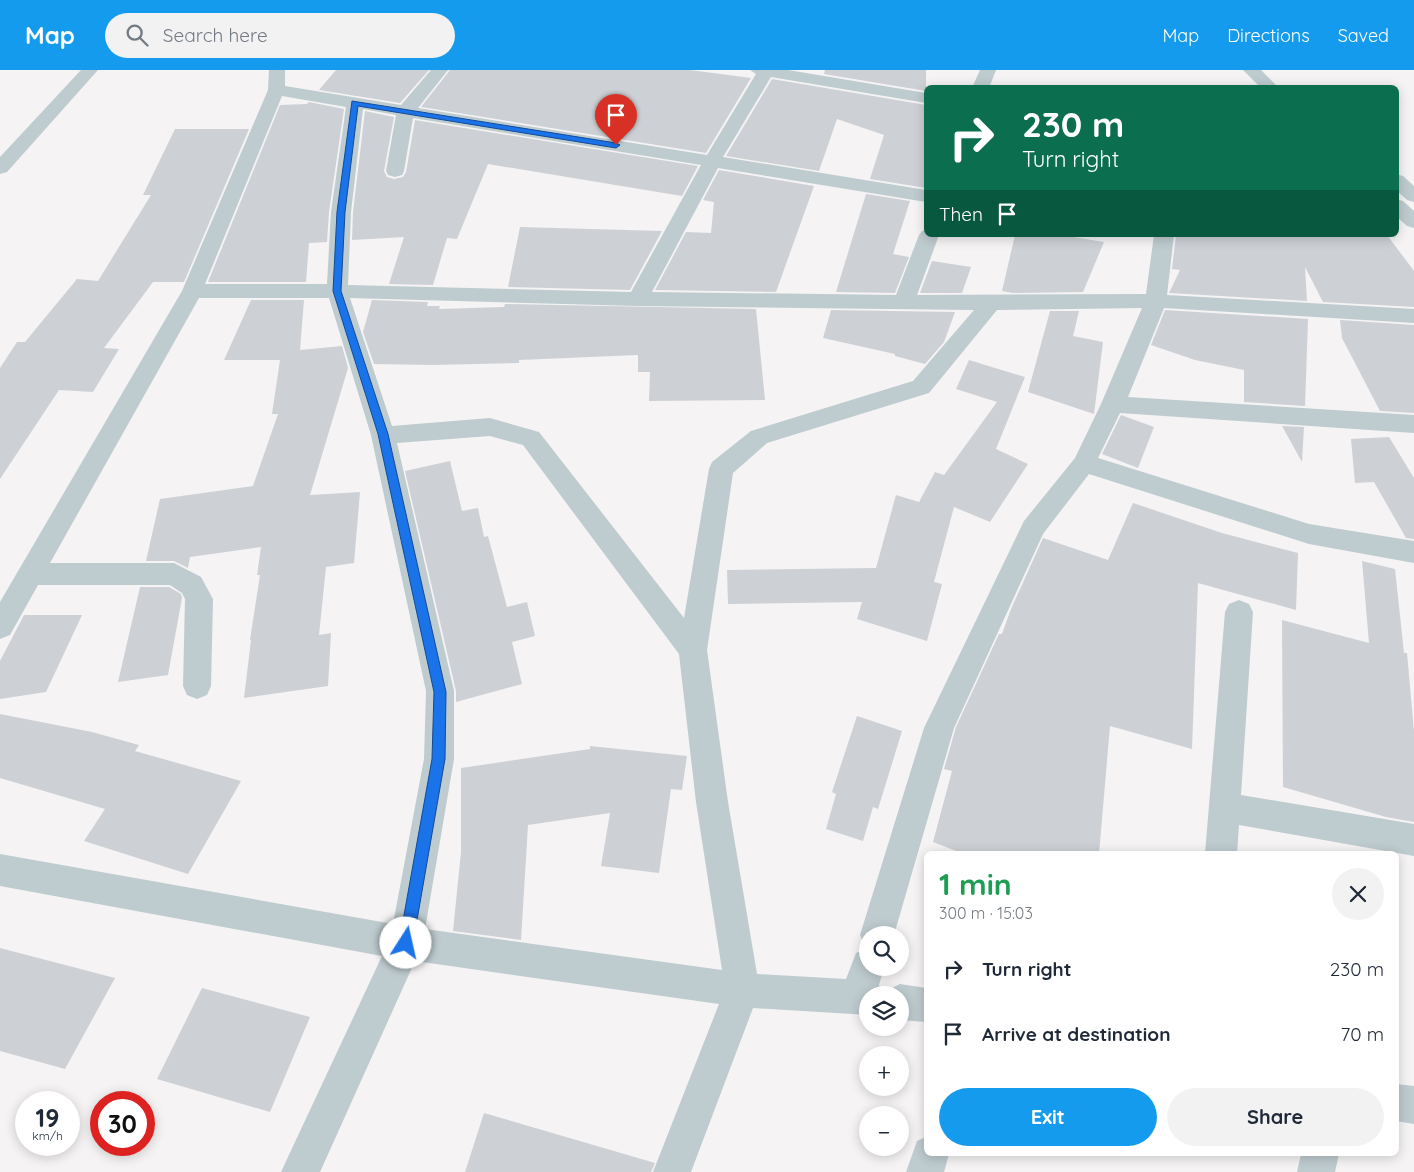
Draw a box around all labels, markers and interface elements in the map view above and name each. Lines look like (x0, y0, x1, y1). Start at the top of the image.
search box (105, 13, 455, 58)
text: Map (25, 20, 75, 50)
icon: search (123, 21, 151, 49)
text: Search here (163, 23, 268, 47)
text: Map (1162, 24, 1199, 47)
text: Directions (1227, 24, 1310, 47)
text: Saved (1338, 24, 1389, 47)
pin (595, 94, 637, 145)
icon: arrive (602, 101, 630, 129)
text: 230 m (1022, 102, 1124, 146)
icon: right (939, 105, 1004, 170)
text: Turn right (1022, 145, 1119, 173)
icon: arrive (993, 200, 1021, 228)
text: Then (939, 202, 983, 226)
text: 1 min (939, 865, 1012, 903)
button: close (1332, 868, 1384, 920)
text: 300 m · 15:03 (939, 903, 1033, 923)
position arrow (379, 916, 431, 968)
map controls (859, 926, 909, 1156)
button: search (859, 926, 909, 976)
icon: right (939, 955, 967, 983)
text: Turn right (982, 957, 1071, 981)
text: 230 m (1330, 957, 1384, 981)
button: layers (859, 986, 909, 1036)
icon: arrive (939, 1020, 967, 1048)
text: Arrive at destination (982, 1022, 1171, 1046)
text: 70 m (1340, 1022, 1384, 1046)
button: + (859, 1046, 909, 1096)
button: Exit (939, 1088, 1157, 1146)
button: Share (1167, 1088, 1384, 1146)
speed limit sign: 30 (90, 1091, 155, 1156)
text: 19 (36, 1102, 59, 1133)
button: − (859, 1106, 909, 1156)
text: km/h (32, 1128, 63, 1143)

